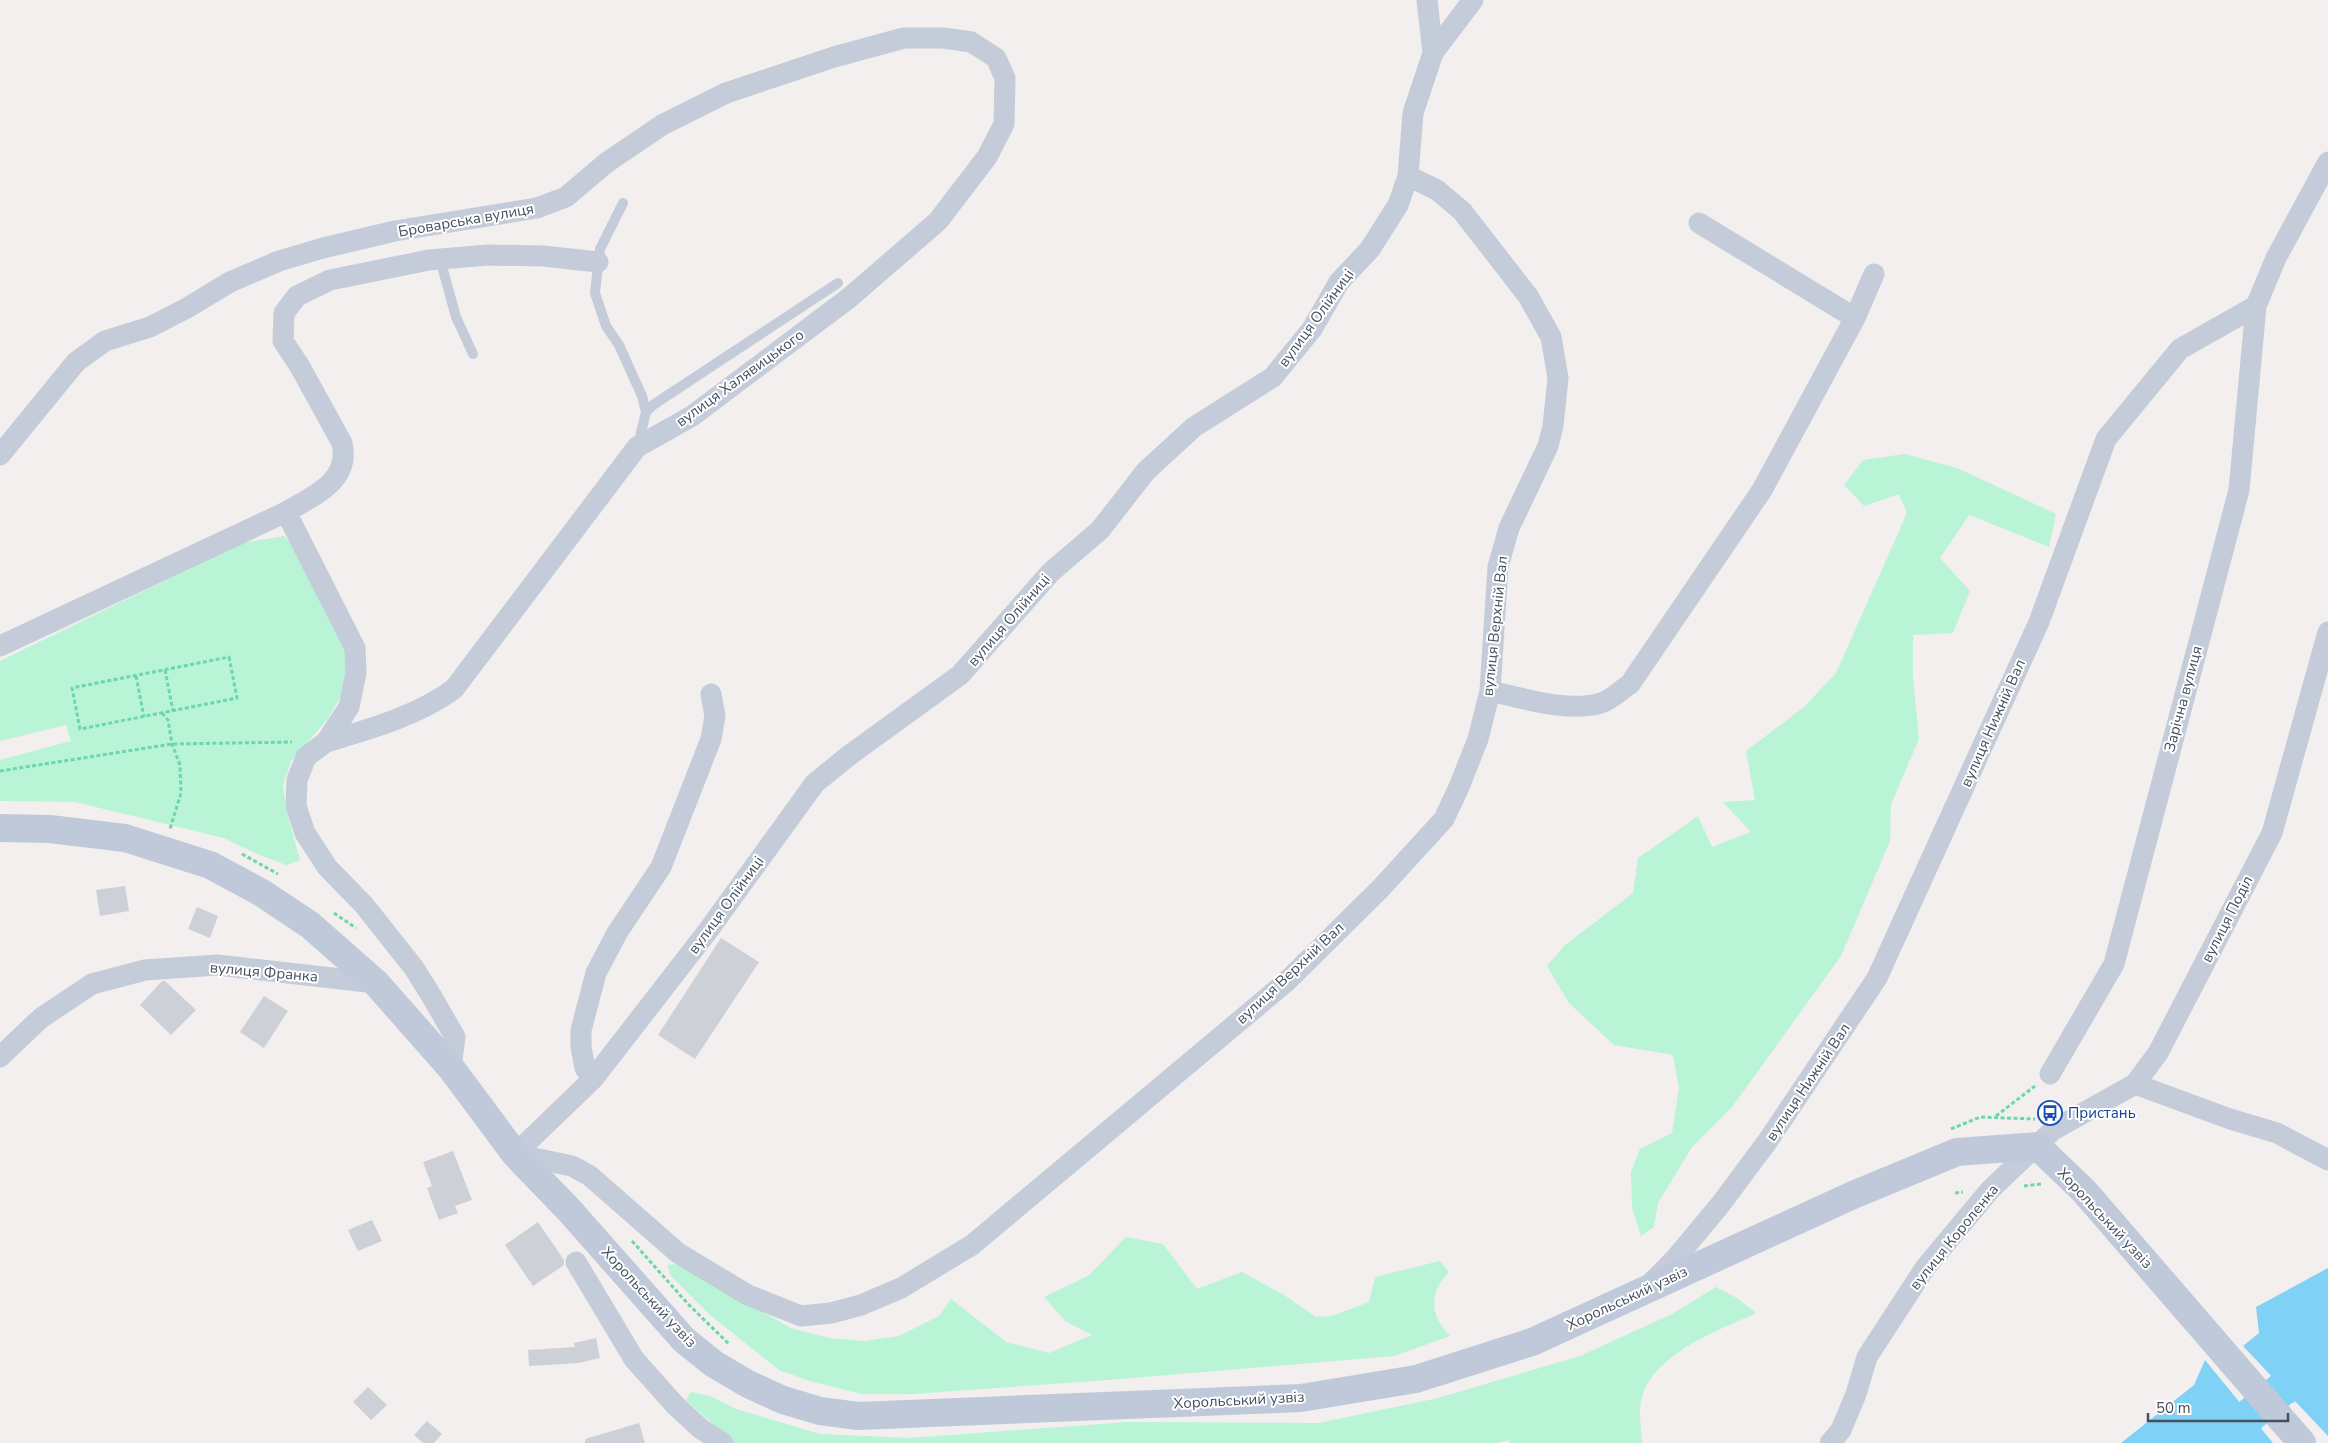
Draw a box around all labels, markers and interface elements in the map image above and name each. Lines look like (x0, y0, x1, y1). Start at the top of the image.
street label: Броварська вулиця (397, 198, 535, 242)
street label: вулиця Олійниці (1274, 265, 1358, 371)
street label: вулиця Халявицького (672, 325, 808, 431)
street label: вулиця Верхній Вал (1478, 555, 1512, 697)
street label: вулиця Олійниці (963, 570, 1055, 670)
street label: Зарічна вулиця (2159, 644, 2207, 754)
street label: вулиця Нижній Вал (1956, 656, 2030, 790)
street label: вулиця Олійниці (684, 852, 768, 958)
street label: вулиця Поділ (2197, 872, 2257, 966)
street label: вулиця Верхній Вал (1232, 918, 1348, 1028)
street label: вулиця Франка (209, 957, 319, 987)
street label: вулиця Нижній Вал (1761, 1019, 1855, 1145)
bus stop icon: Пристань (2037, 1100, 2063, 1126)
place label: Пристань (2068, 1103, 2136, 1123)
street label: Хорольський узвіз (2053, 1163, 2157, 1273)
street label: вулиця Короленка (1905, 1180, 2003, 1294)
street label: Хорольський узвіз (597, 1242, 701, 1352)
street label: Хорольський узвіз (1563, 1261, 1691, 1335)
street label: Хорольський узвіз (1173, 1387, 1305, 1413)
scale bar (2148, 1390, 2288, 1422)
text: 50 m (2156, 1398, 2191, 1418)

